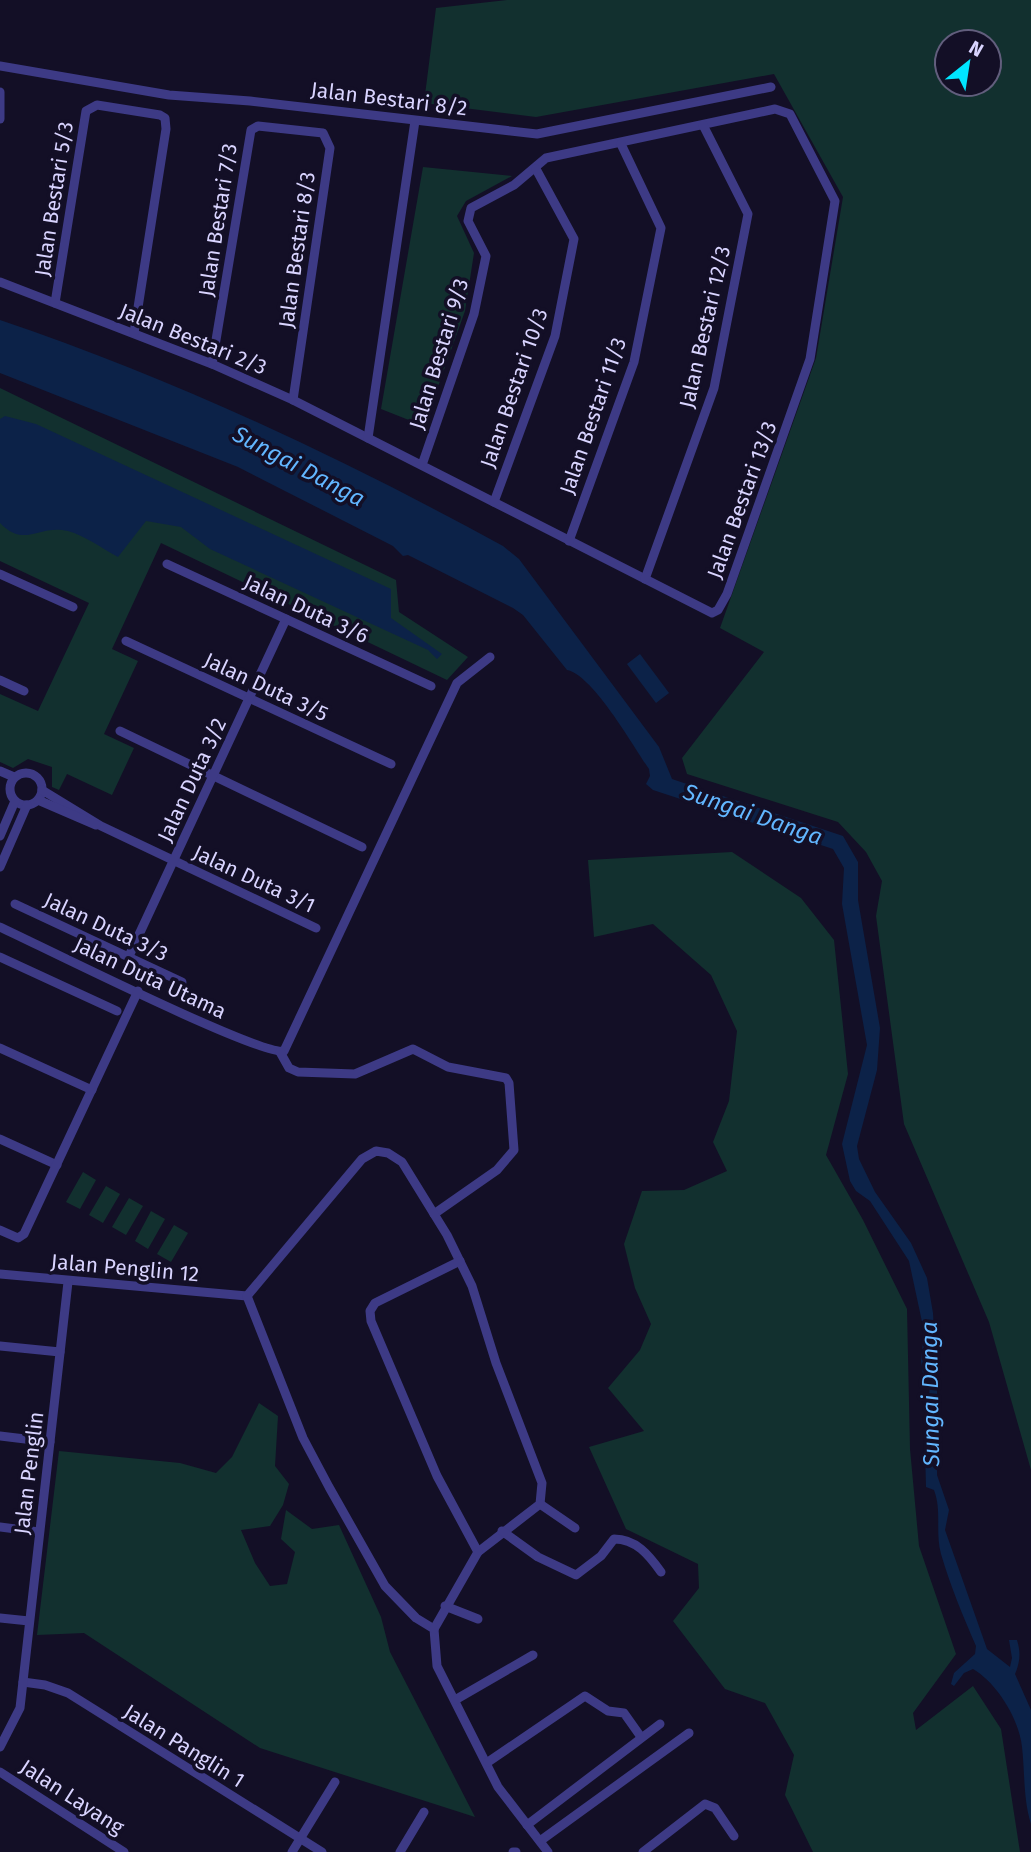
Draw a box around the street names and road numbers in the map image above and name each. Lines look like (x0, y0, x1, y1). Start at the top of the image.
street label: Jalan Bestari 8/2 (309, 77, 469, 121)
street label: Jalan Bestari 5/3 (29, 120, 79, 278)
street label: Jalan Bestari 7/3 (193, 142, 243, 298)
street label: Jalan Bestari 8/3 (273, 170, 321, 330)
street label: Jalan Bestari 12/3 (674, 243, 736, 411)
street label: Jalan Bestari 9/3 (404, 275, 474, 433)
street label: Jalan Bestari 2/3 (116, 298, 270, 380)
street label: Jalan Bestari 10/3 (475, 305, 553, 471)
street label: Jalan Bestari 11/3 (554, 334, 632, 498)
street label: Jalan Bestari 13/3 (702, 418, 782, 582)
street label: Jalan Duta 3/6 (239, 569, 373, 649)
street label: Jalan Duta 3/5 (200, 647, 332, 727)
street label: Jalan Duta 3/2 (152, 714, 232, 846)
street label: Jalan Duta 3/1 (189, 839, 319, 919)
street label: Jalan Duta 3/3 (40, 887, 172, 967)
street label: Jalan Duta Utama (70, 931, 230, 1025)
street label: Jalan Penglin 12 (50, 1249, 200, 1287)
street label: Jalan Penglin (9, 1410, 49, 1536)
street label: Jalan Panglin 1 (119, 1698, 249, 1794)
street label: Jalan Layang (15, 1754, 129, 1840)

